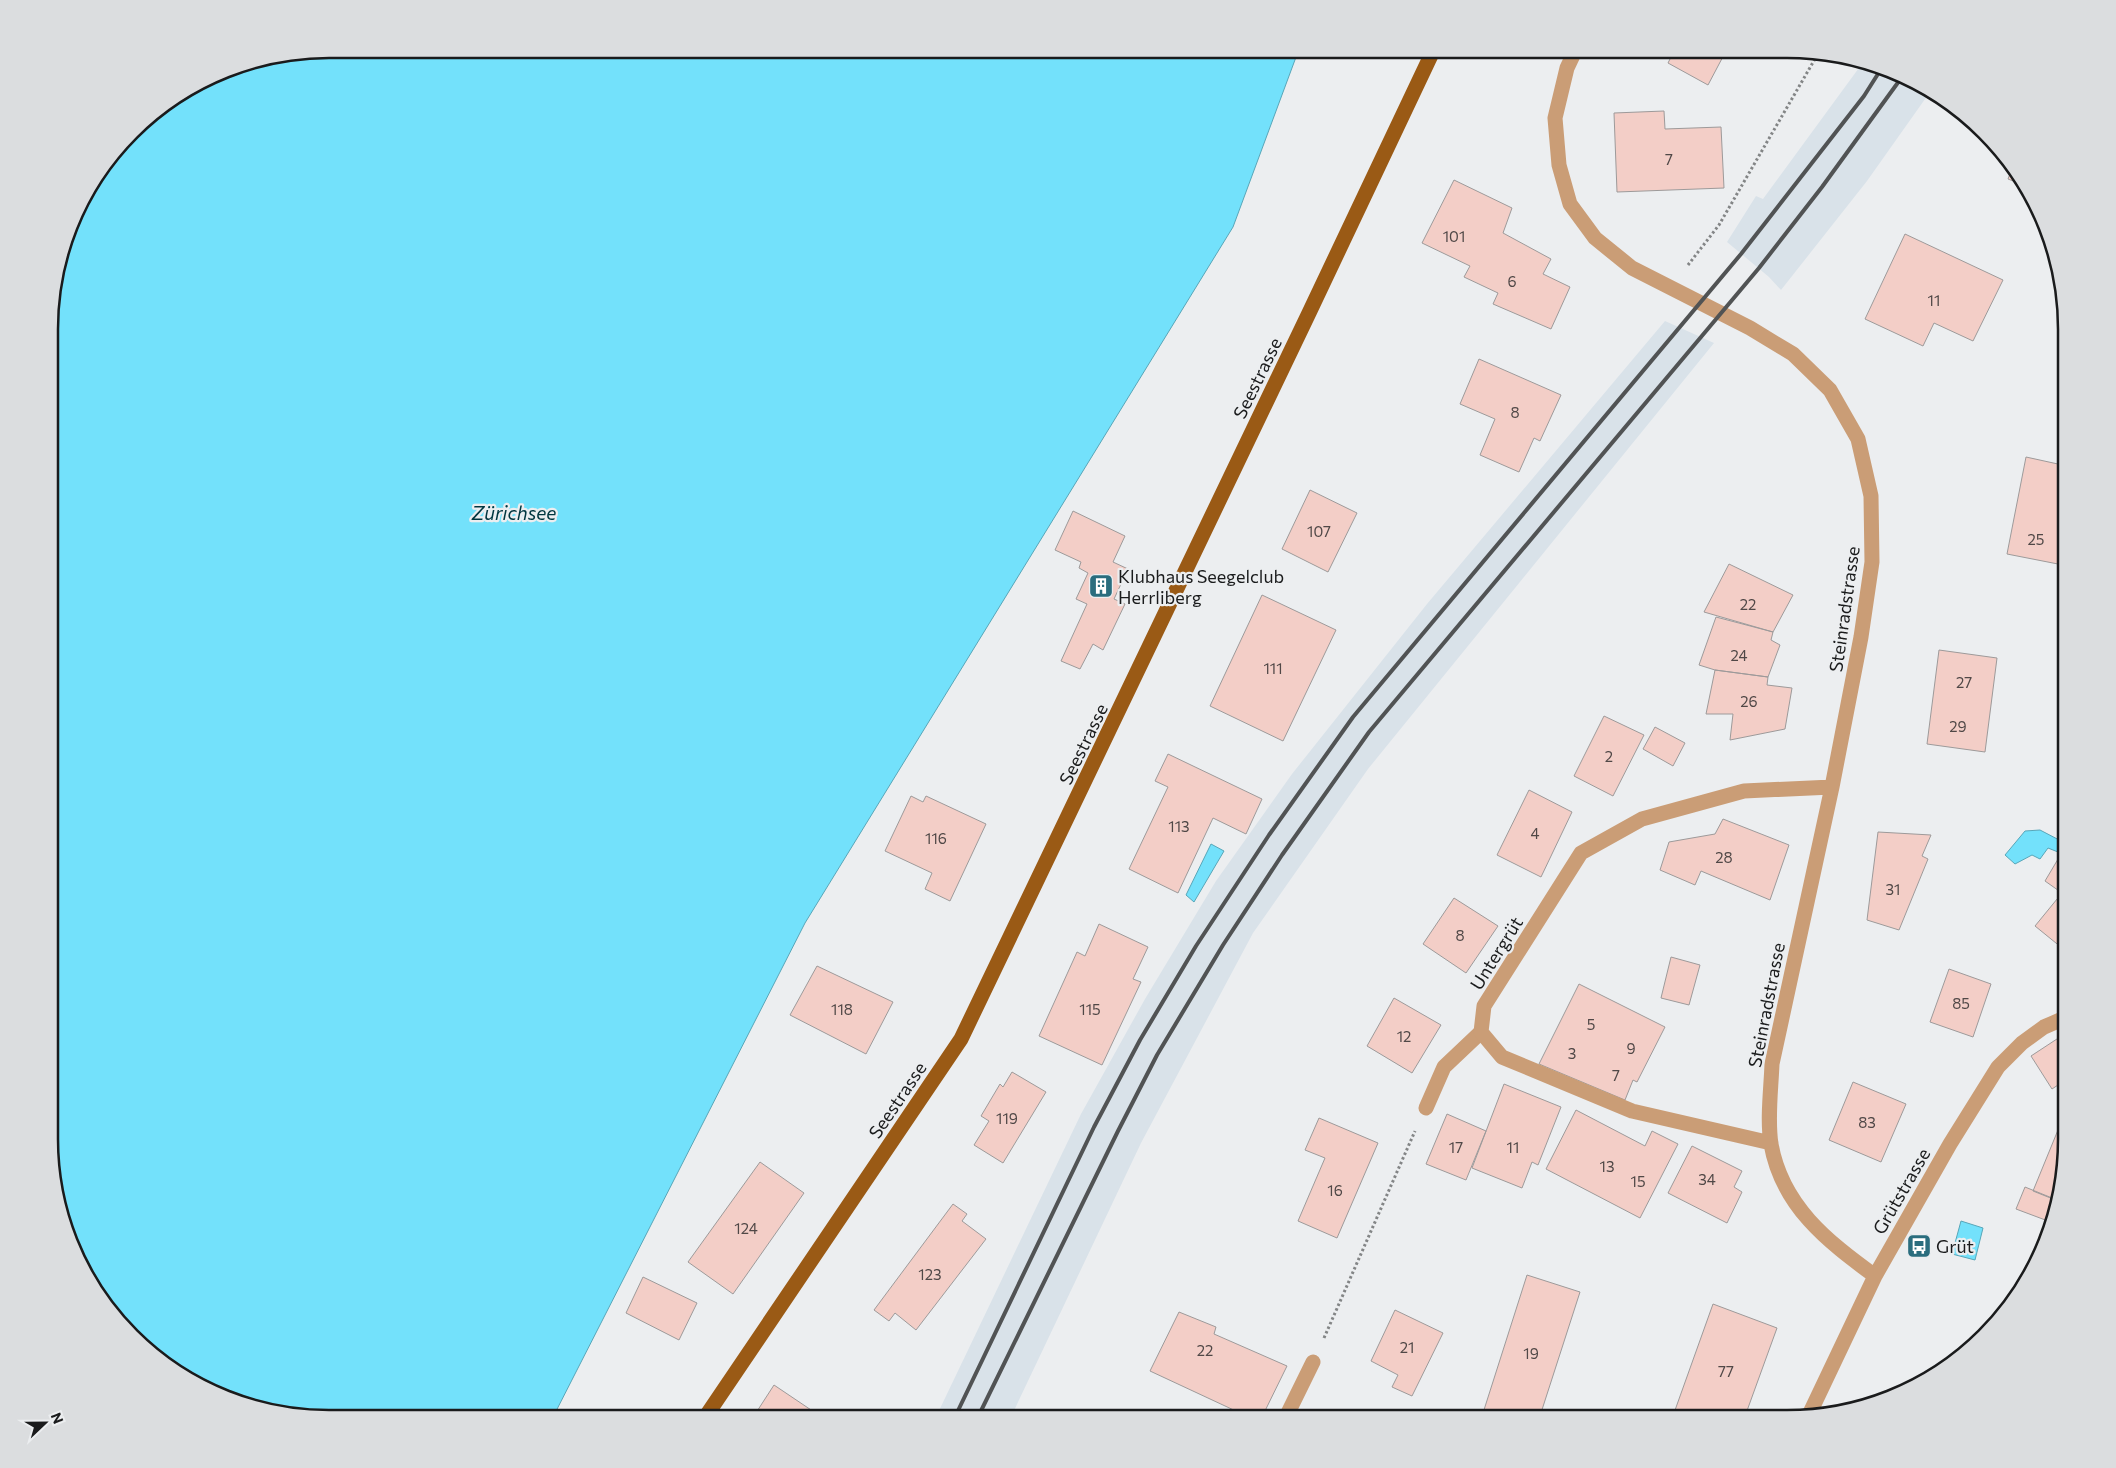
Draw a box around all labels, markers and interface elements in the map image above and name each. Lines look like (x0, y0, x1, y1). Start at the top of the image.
house number: 7 (1665, 150, 1673, 168)
house number: 101 (1443, 227, 1465, 245)
house number: 6 (1507, 272, 1517, 290)
house number: 11 (1928, 291, 1940, 309)
street label: Seestrasse (1228, 334, 1286, 422)
house number: 8 (1510, 403, 1520, 421)
water label: Zürichsee (471, 501, 556, 524)
house number: 107 (1307, 522, 1331, 540)
house number: 25 (2028, 530, 2044, 548)
street label: Steinradstrasse (1824, 545, 1864, 673)
place label: Klubhaus Seegelclub Herrliberg (1118, 565, 1284, 608)
building icon: Klubhaus Seegelclub Herrliberg (1088, 573, 1114, 599)
house number: 22 (1740, 595, 1756, 613)
house number: 24 (1730, 646, 1748, 664)
house number: 111 (1263, 659, 1283, 677)
house number: 27 (1956, 673, 1972, 691)
house number: 26 (1740, 692, 1758, 710)
street label: Seestrasse (1054, 700, 1112, 788)
house number: 29 (1949, 717, 1967, 735)
house number: 2 (1605, 747, 1613, 765)
house number: 113 (1168, 817, 1190, 835)
house number: 4 (1531, 824, 1540, 842)
house number: 116 (925, 829, 947, 847)
house number: 28 (1715, 848, 1733, 866)
house number: 31 (1886, 880, 1900, 898)
street label: Untergrüt (1465, 912, 1527, 994)
house number: 8 (1455, 926, 1465, 944)
street label: Steinradstrasse (1743, 941, 1789, 1069)
house number: 85 (1952, 994, 1970, 1012)
house number: 118 (831, 1000, 853, 1018)
house number: 115 (1079, 1000, 1101, 1018)
house number: 5 (1587, 1015, 1595, 1033)
house number: 12 (1397, 1027, 1411, 1045)
house number: 9 (1626, 1039, 1636, 1057)
house number: 3 (1568, 1044, 1576, 1062)
street label: Seestrasse (863, 1058, 931, 1142)
house number: 7 (1612, 1066, 1620, 1084)
house number: 119 (996, 1109, 1018, 1127)
house number: 83 (1858, 1113, 1876, 1131)
house number: 17 (1449, 1138, 1463, 1156)
house number: 11 (1507, 1138, 1519, 1156)
street label: Grütstrasse (1868, 1144, 1934, 1238)
house number: 13 (1600, 1157, 1614, 1175)
house number: 34 (1698, 1170, 1716, 1188)
house number: 15 (1630, 1172, 1646, 1190)
house number: 16 (1327, 1181, 1343, 1199)
house number: 124 (734, 1219, 758, 1237)
bus stop icon: Grüt (1906, 1233, 1932, 1259)
place label: Grüt (1936, 1235, 1974, 1257)
house number: 123 (918, 1265, 942, 1283)
house number: 21 (1400, 1338, 1414, 1356)
house number: 22 (1197, 1341, 1213, 1359)
house number: 19 (1523, 1344, 1539, 1362)
house number: 77 (1718, 1362, 1734, 1380)
north arrow (20, 1398, 70, 1448)
text: N (48, 1410, 67, 1426)

